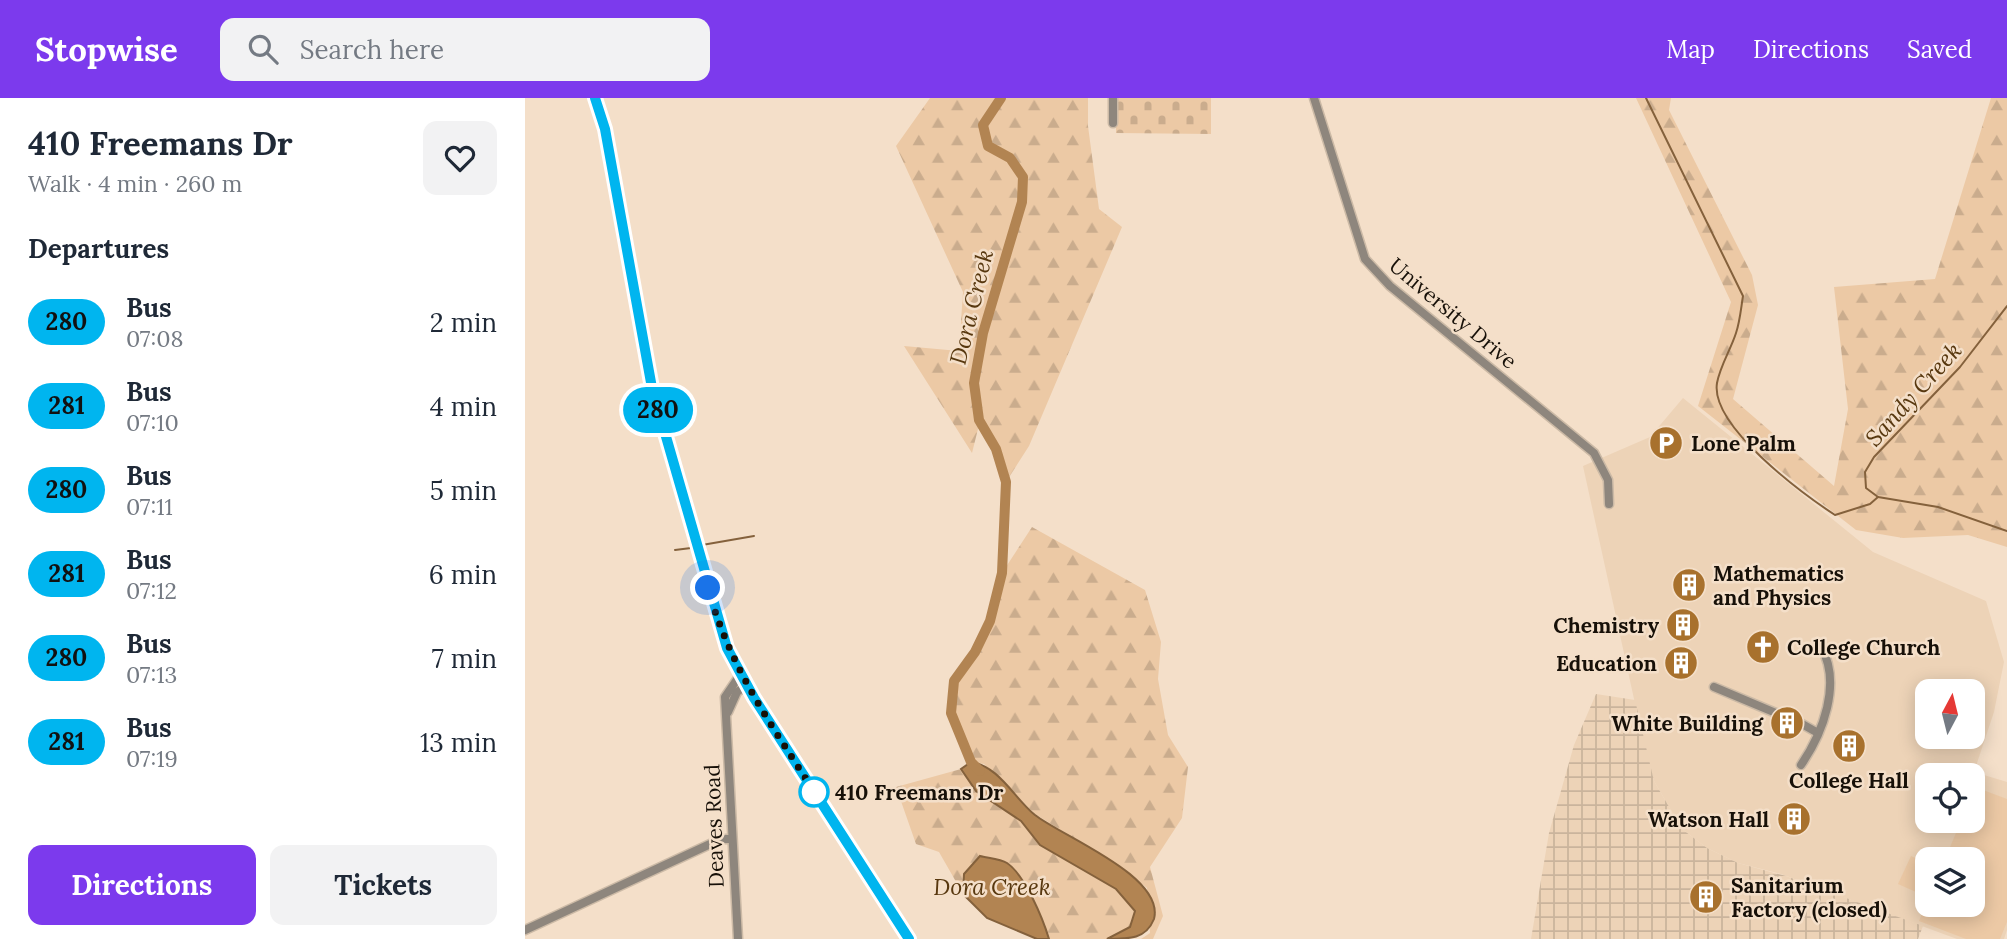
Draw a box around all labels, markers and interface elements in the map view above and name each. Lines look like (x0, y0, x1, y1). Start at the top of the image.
search box (220, 18, 710, 81)
text: Stopwise (35, 28, 178, 70)
icon: search (244, 30, 282, 68)
text: Search here (300, 33, 444, 66)
text: Map (1666, 34, 1715, 65)
text: Directions (1753, 34, 1869, 65)
text: Saved (1907, 34, 1972, 65)
button: heart (423, 121, 497, 195)
text: 410 Freemans Dr (28, 122, 293, 164)
text: Walk · 4 min · 260 m (28, 169, 242, 198)
text: Departures (28, 232, 169, 265)
water label: Dora Creek (943, 246, 999, 368)
street label: University Drive (1384, 252, 1522, 374)
text: Bus (126, 291, 172, 324)
text: 280 (46, 306, 87, 337)
text: 2 min (430, 306, 497, 339)
text: 07:08 (126, 324, 183, 353)
water label: Sandy Creek (1859, 336, 1967, 452)
text: Bus (126, 375, 172, 408)
line badge: 280 (618, 387, 698, 433)
text: 281 (48, 390, 85, 421)
text: 4 min (430, 390, 497, 423)
text: 280 (637, 394, 679, 425)
text: 07:10 (126, 408, 179, 437)
parking icon: Lone Palm (1647, 424, 1685, 462)
place label: Lone Palm (1691, 430, 1796, 457)
text: Bus (126, 459, 172, 492)
text: 280 (46, 474, 87, 505)
text: 5 min (430, 474, 497, 507)
text: 07:11 (126, 492, 173, 521)
text: Bus (126, 543, 172, 576)
text: 281 (48, 558, 85, 589)
text: 6 min (429, 558, 497, 591)
place label: Mathematics and Physics (1713, 560, 1844, 611)
building icon: Mathematics and Physics (1670, 566, 1708, 604)
your location (690, 570, 725, 605)
text: 07:12 (126, 576, 177, 605)
building icon: Chemistry (1664, 606, 1702, 644)
place label: Chemistry (1553, 612, 1659, 639)
text: Bus (126, 627, 172, 660)
church icon: College Church (1744, 628, 1782, 666)
place label: College Church (1787, 634, 1940, 661)
text: 280 (46, 642, 87, 673)
text: 7 min (432, 642, 497, 675)
building icon: Education (1662, 644, 1700, 682)
place label: Education (1556, 650, 1657, 677)
text: 07:13 (126, 660, 177, 689)
north arrow (1915, 679, 1985, 749)
map controls (1915, 679, 1985, 917)
building icon: White Building (1768, 704, 1806, 742)
place label: White Building (1611, 710, 1764, 737)
text: Bus (126, 711, 172, 744)
text: 281 (48, 726, 85, 757)
text: 13 min (420, 726, 497, 759)
building icon: College Hall (1830, 727, 1868, 765)
text: 07:19 (126, 744, 178, 773)
button: locate (1915, 763, 1985, 833)
street label: Deaves Road (698, 764, 730, 888)
place label: College Hall (1789, 767, 1909, 794)
marker: 410 Freemans Dr (799, 777, 829, 807)
place label: 410 Freemans Dr (835, 779, 1003, 806)
building icon: Watson Hall (1775, 800, 1813, 838)
place label: Watson Hall (1648, 806, 1769, 833)
button: Directions (28, 845, 256, 925)
button: Tickets (270, 845, 497, 925)
button: layers (1915, 847, 1985, 917)
water label: Dora Creek (933, 872, 1051, 901)
place label: Sanitarium Factory (closed) (1731, 872, 1887, 923)
building icon: Sanitarium Factory (closed) (1687, 878, 1725, 916)

